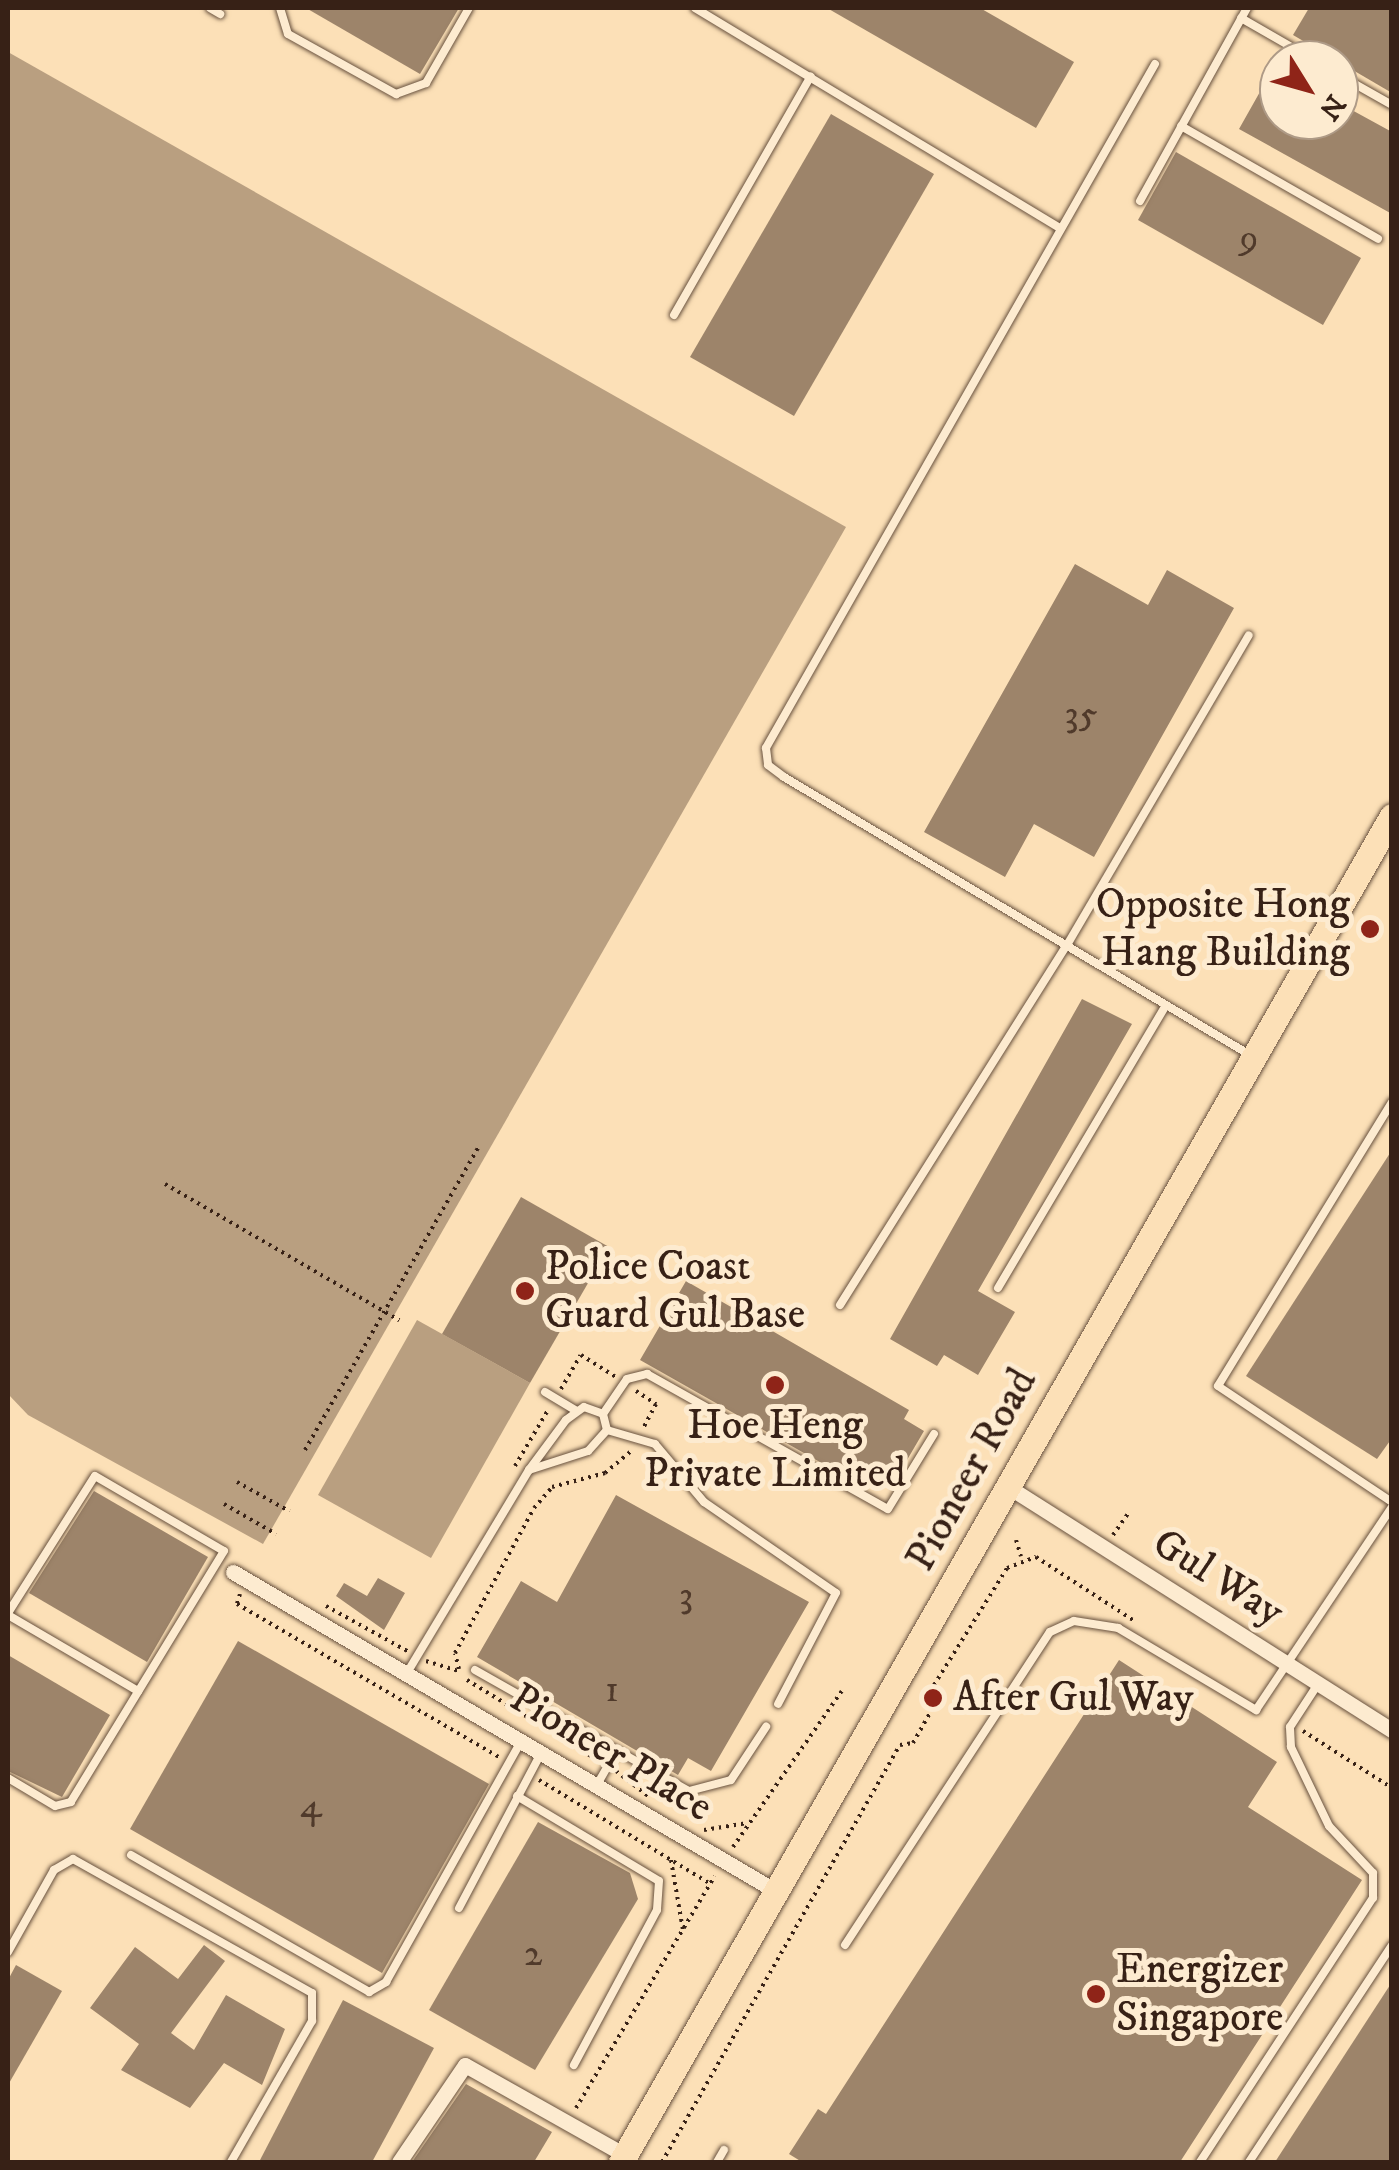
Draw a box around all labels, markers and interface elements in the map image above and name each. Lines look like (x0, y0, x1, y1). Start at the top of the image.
north arrow (1259, 40, 1359, 140)
text: N (1311, 87, 1353, 127)
house number: 9 (1240, 216, 1258, 262)
house number: 35 (1064, 693, 1098, 739)
place label: Opposite Hong Hang Building (1096, 880, 1350, 978)
marker: Opposite Hong Hang Building (1359, 918, 1381, 940)
place label: Police Coast Guard Gul Base (545, 1242, 805, 1340)
marker: Police Coast Guard Gul Base (514, 1280, 536, 1302)
street label: Pioneer Road (896, 1360, 1048, 1580)
marker: Hoe Heng Private Limited (764, 1374, 786, 1396)
place label: Hoe Heng Private Limited (644, 1401, 906, 1500)
street label: Gul Way (1143, 1518, 1293, 1638)
house number: 3 (679, 1574, 693, 1620)
house number: 1 (605, 1668, 619, 1714)
street label: Pioneer Place (501, 1673, 721, 1833)
place label: After Gul Way (953, 1673, 1193, 1723)
marker: After Gul Way (922, 1687, 944, 1709)
house number: 4 (300, 1784, 322, 1830)
house number: 2 (524, 1932, 542, 1978)
place label: Energizer Singapore (1116, 1945, 1283, 2044)
marker: Energizer Singapore (1085, 1983, 1107, 2005)

